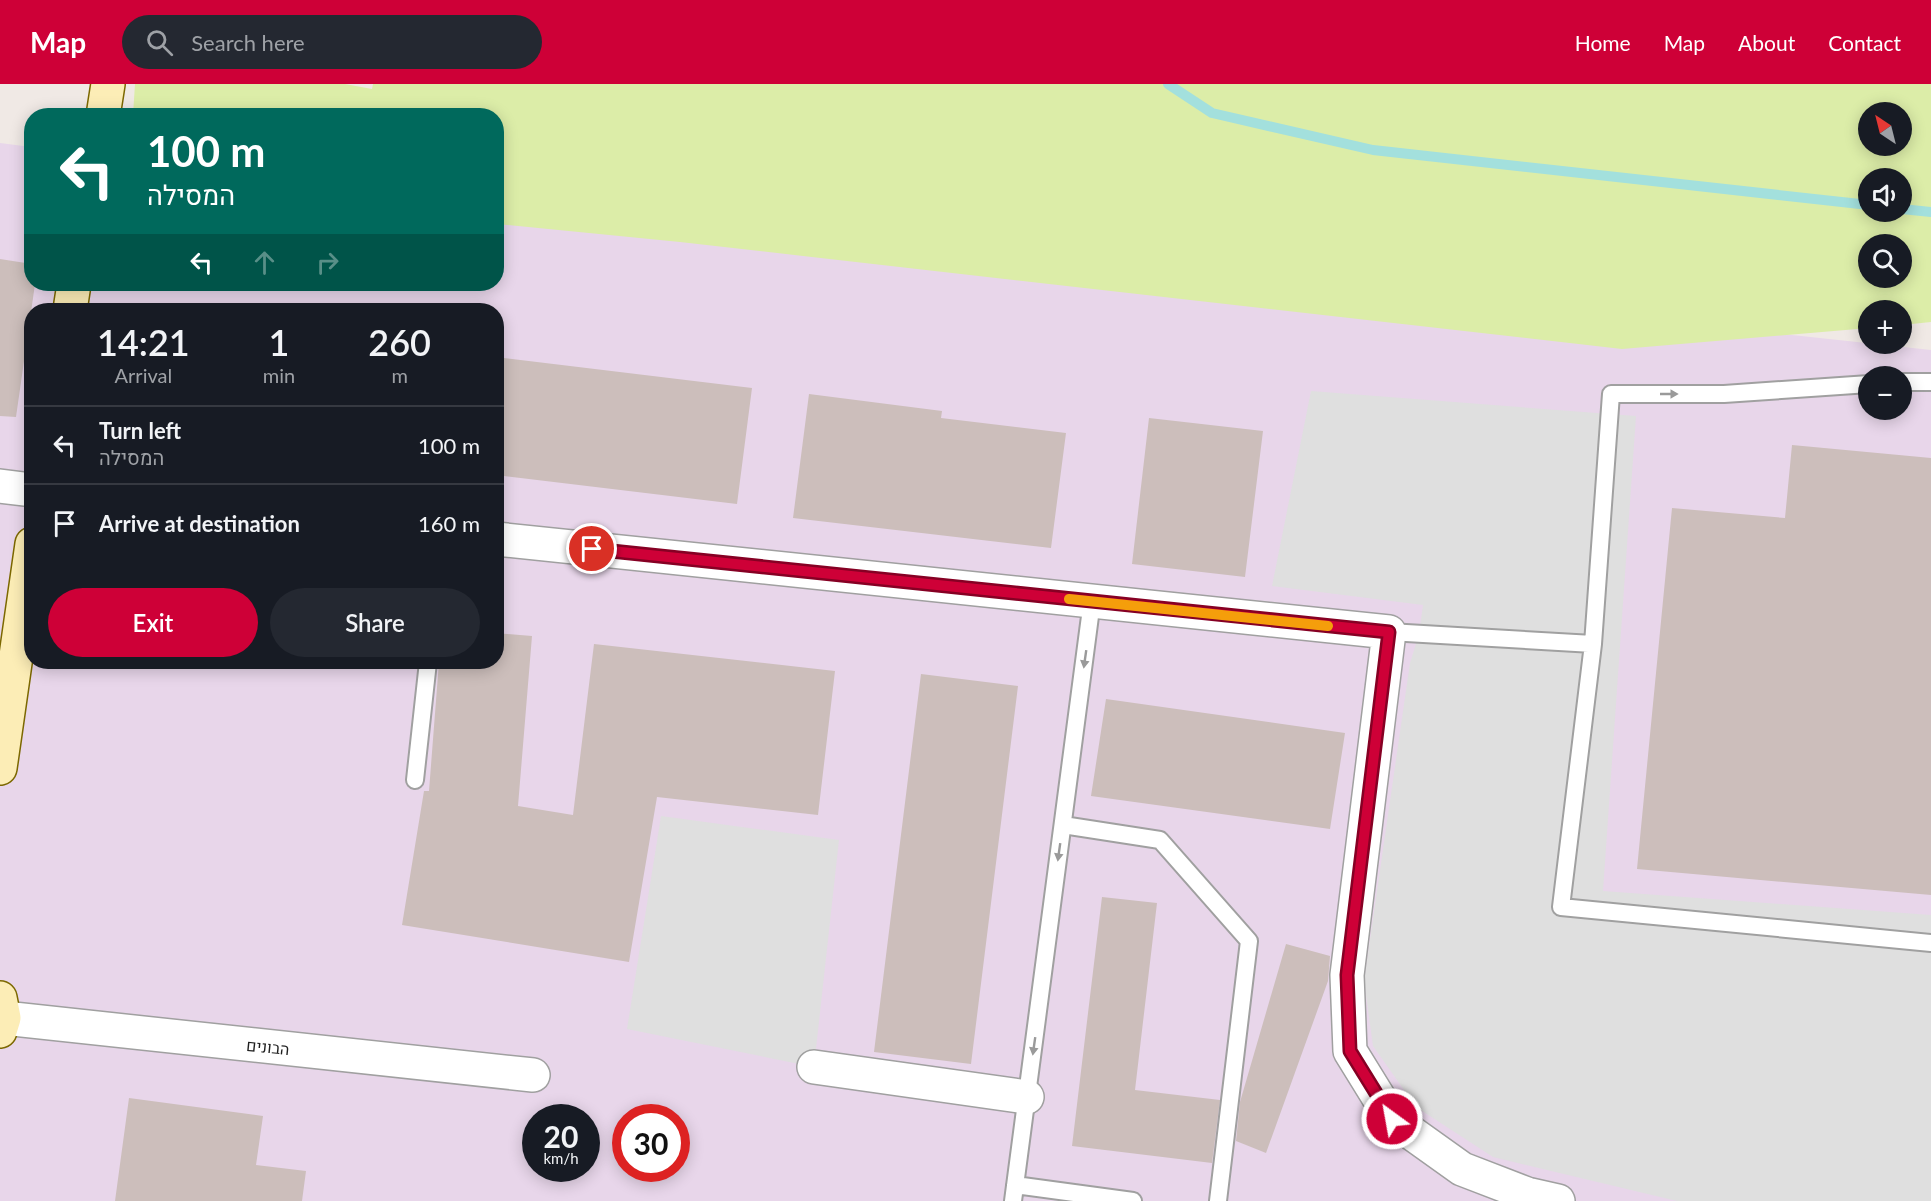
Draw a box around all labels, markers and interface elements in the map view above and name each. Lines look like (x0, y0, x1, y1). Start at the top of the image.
search box (122, 15, 542, 69)
text: Map (30, 25, 86, 59)
icon: search (143, 26, 176, 59)
text: Search here (191, 29, 305, 56)
text: Home (1575, 30, 1631, 55)
text: Map (1664, 30, 1705, 55)
text: About (1738, 30, 1795, 55)
text: Contact (1828, 30, 1901, 55)
north arrow (1858, 102, 1912, 156)
map controls (1858, 102, 1912, 420)
text: 100 m (147, 126, 265, 176)
icon: left (48, 132, 126, 210)
button: sound (1858, 168, 1912, 222)
text: המסילה (147, 178, 235, 211)
button: search (1858, 234, 1912, 288)
icon: left (185, 246, 218, 279)
icon: ahead (248, 246, 281, 279)
icon: right (311, 246, 344, 279)
button: + (1858, 300, 1912, 354)
text: 14:21 (97, 320, 190, 364)
text: 1 (269, 320, 289, 364)
text: 260 (368, 320, 431, 364)
text: Arrival (115, 363, 172, 387)
text: min (263, 363, 295, 387)
text: m (391, 363, 408, 387)
button: − (1858, 366, 1912, 420)
one-way arrow (1660, 389, 1679, 399)
text: Turn left (99, 417, 181, 444)
icon: left (48, 429, 81, 462)
text: 100 m (418, 432, 480, 459)
text: המסילה (99, 445, 164, 469)
icon: arrive (48, 507, 81, 540)
text: Arrive at destination (99, 510, 300, 537)
text: 160 m (418, 510, 480, 537)
pin (566, 523, 617, 574)
icon: arrive (575, 532, 608, 565)
button: Exit (48, 588, 258, 657)
button: Share (270, 588, 480, 657)
one-way arrow (1080, 650, 1089, 669)
one-way arrow (1055, 843, 1064, 862)
street label: הבונים (246, 1035, 291, 1058)
one-way arrow (1029, 1036, 1038, 1055)
position arrow (1360, 1087, 1424, 1151)
speed limit sign: 30 (612, 1104, 690, 1182)
text: 20 (544, 1118, 578, 1154)
text: km/h (543, 1149, 579, 1167)

